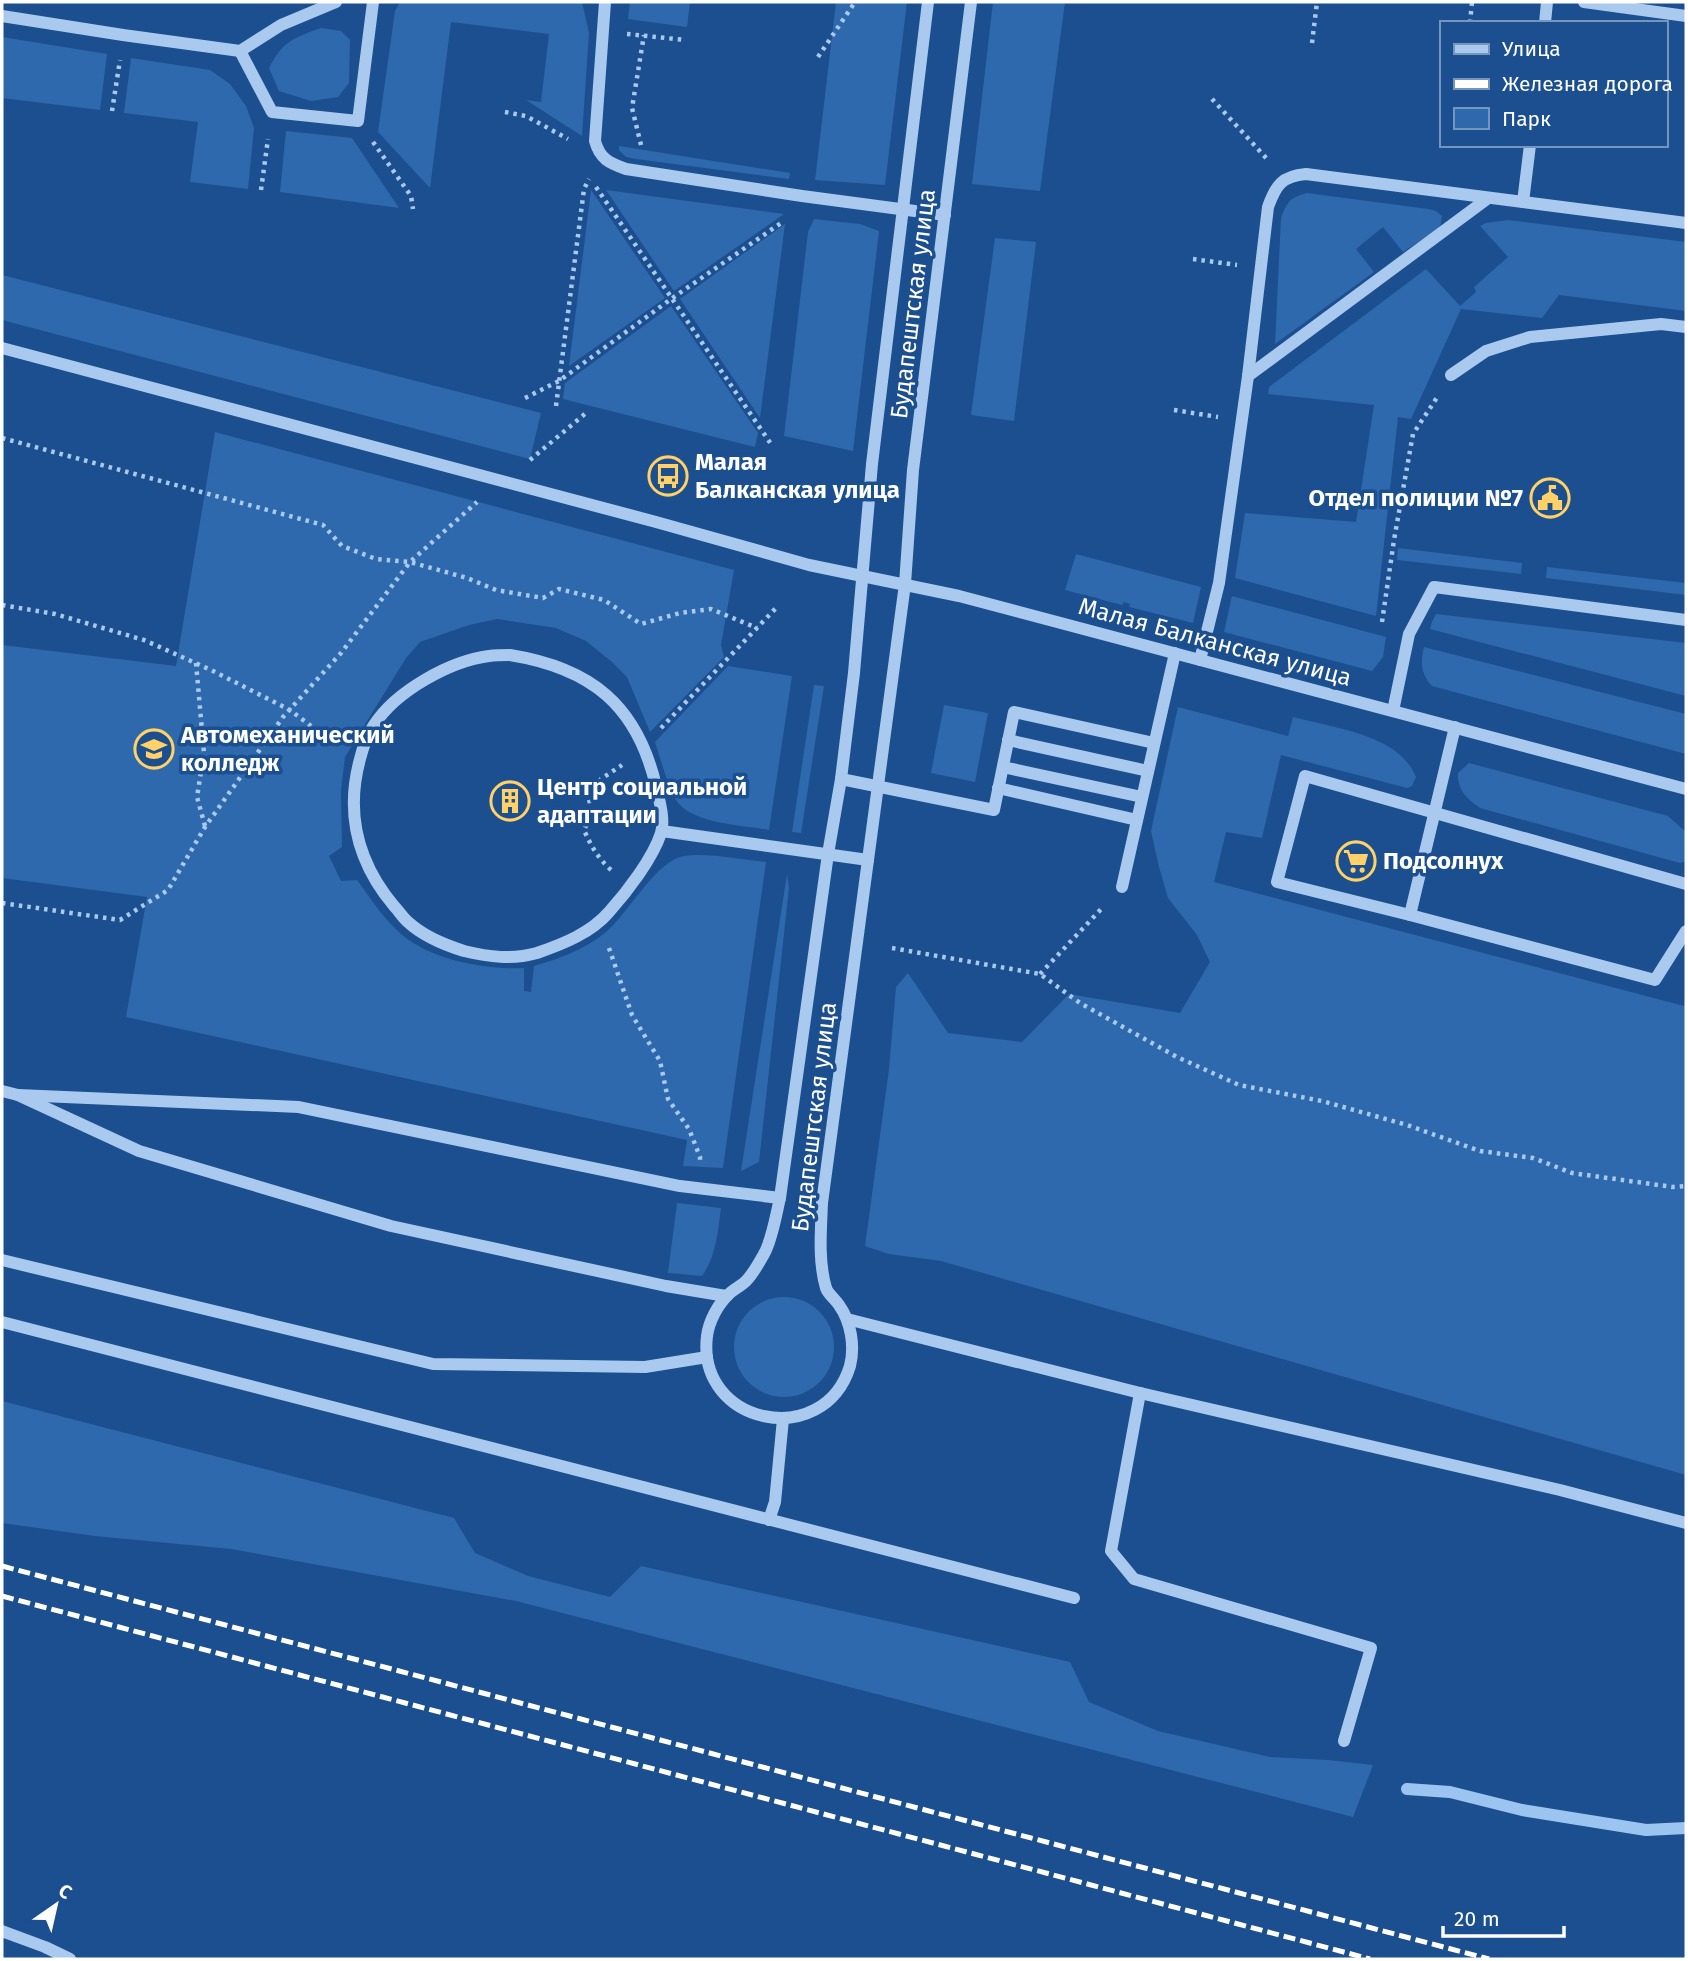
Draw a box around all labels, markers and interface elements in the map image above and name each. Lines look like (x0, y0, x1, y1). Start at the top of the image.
legend (1440, 21, 1667, 147)
text: Улица (1502, 36, 1561, 62)
text: Железная дорога (1502, 71, 1673, 97)
text: Парк (1502, 106, 1551, 132)
street label: Будапештская улица (885, 187, 941, 421)
place label: Малая Балканская улица (695, 448, 900, 504)
bus stop icon: Малая Балканская улица (647, 455, 689, 497)
public building icon: Отдел полиции №7 (1529, 477, 1571, 519)
place label: Отдел полиции №7 (1309, 484, 1523, 512)
street label: Малая Балканская улица (1075, 592, 1355, 692)
place label: Автомеханический колледж (180, 721, 395, 777)
school or university icon: Автомеханический колледж (133, 728, 175, 770)
place label: Центр социальной адаптации (537, 773, 747, 829)
building icon: Центр социальной адаптации (489, 780, 531, 822)
supermarket icon: Подсолнух (1335, 840, 1377, 882)
place label: Подсолнух (1383, 847, 1504, 875)
street label: Будапештская улица (786, 1000, 842, 1234)
north arrow (21, 1870, 91, 1940)
text: С (54, 1879, 76, 1904)
scale bar (1443, 1895, 1564, 1939)
text: 20 m (1454, 1906, 1500, 1932)

